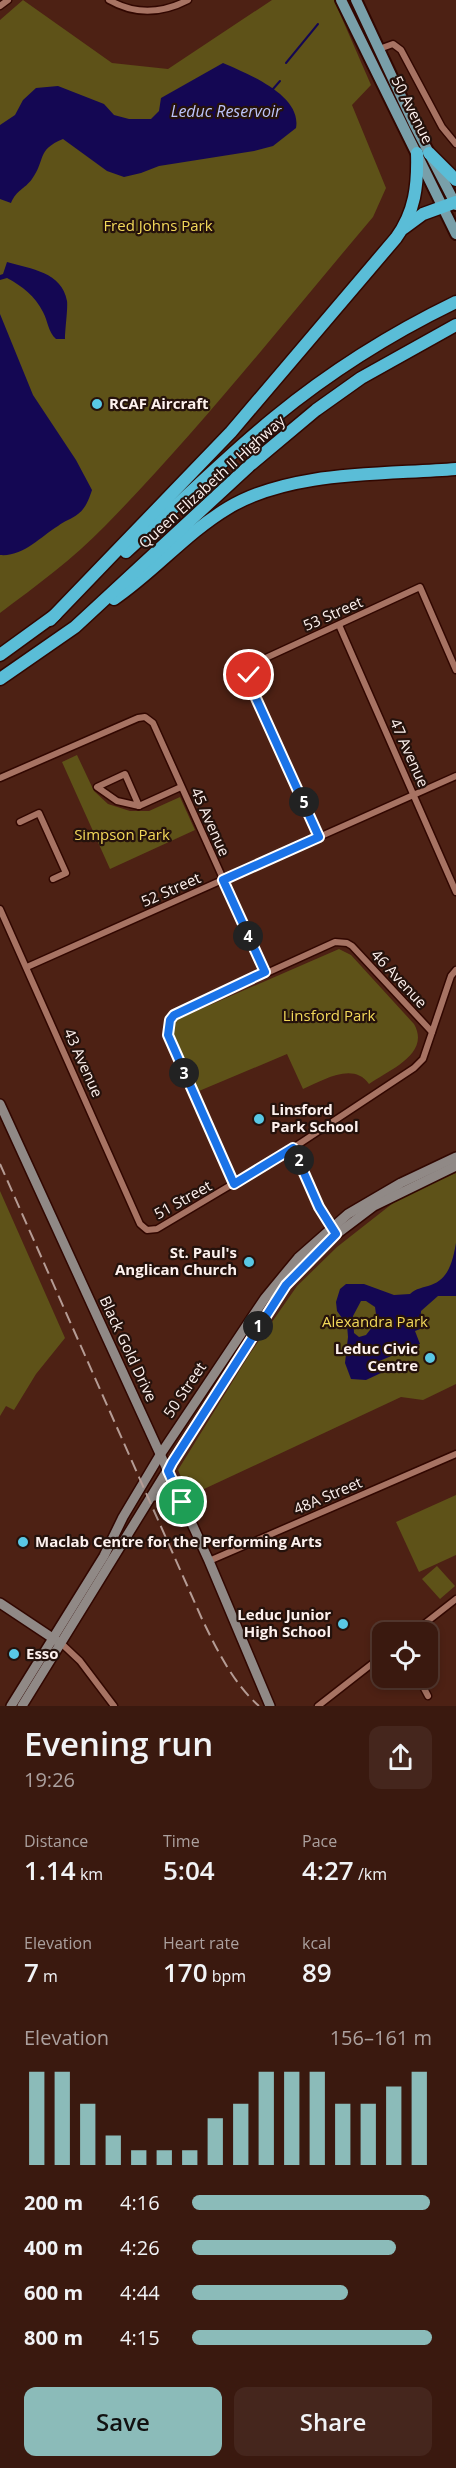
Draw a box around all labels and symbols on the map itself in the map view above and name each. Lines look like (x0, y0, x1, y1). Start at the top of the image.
street label: 50 Avenue (387, 72, 438, 147)
water label: Leduc Reservoir (171, 100, 282, 122)
park label: Fred Johns Park (103, 215, 213, 235)
place label: RCAF Aircraft (109, 393, 209, 413)
marker: RCAF Aircraft (90, 397, 104, 411)
street label: Queen Elizabeth II Highway (134, 410, 289, 552)
street label: 53 Street (300, 591, 365, 635)
pin (223, 649, 274, 700)
street label: 47 Avenue (386, 715, 434, 790)
street label: 45 Avenue (187, 784, 235, 859)
pin: 5 (289, 787, 319, 817)
park label: Simpson Park (74, 824, 170, 844)
street label: 52 Street (138, 867, 203, 911)
pin: 4 (233, 921, 263, 951)
street label: 46 Avenue (367, 945, 432, 1012)
park label: Linsford Park (283, 1005, 375, 1025)
street label: 43 Avenue (60, 1025, 108, 1100)
pin: 3 (169, 1058, 199, 1088)
place label: Linsford Park School (271, 1099, 358, 1136)
marker: Linsford Park School (252, 1112, 266, 1126)
pin: 2 (284, 1145, 314, 1175)
street label: 51 Street (150, 1175, 215, 1223)
place label: St. Paul's Anglican Church (115, 1242, 237, 1279)
marker: St. Paul's Anglican Church (242, 1255, 256, 1269)
street label: Black Gold Drive (96, 1293, 162, 1405)
pin: 1 (243, 1311, 273, 1341)
park label: Alexandra Park (322, 1311, 428, 1331)
place label: Leduc Civic Centre (335, 1338, 418, 1375)
marker: Leduc Civic Centre (423, 1351, 437, 1365)
street label: 50 Street (158, 1358, 210, 1421)
street label: 48A Street (290, 1472, 365, 1518)
pin (156, 1476, 207, 1527)
place label: Maclab Centre for the Performing Arts (35, 1531, 322, 1551)
marker: Maclab Centre for the Performing Arts (16, 1535, 30, 1549)
place label: Leduc Junior High School (237, 1604, 331, 1641)
marker: Leduc Junior High School (336, 1617, 350, 1631)
place label: Esso (26, 1643, 59, 1663)
marker: Esso (7, 1647, 21, 1661)

